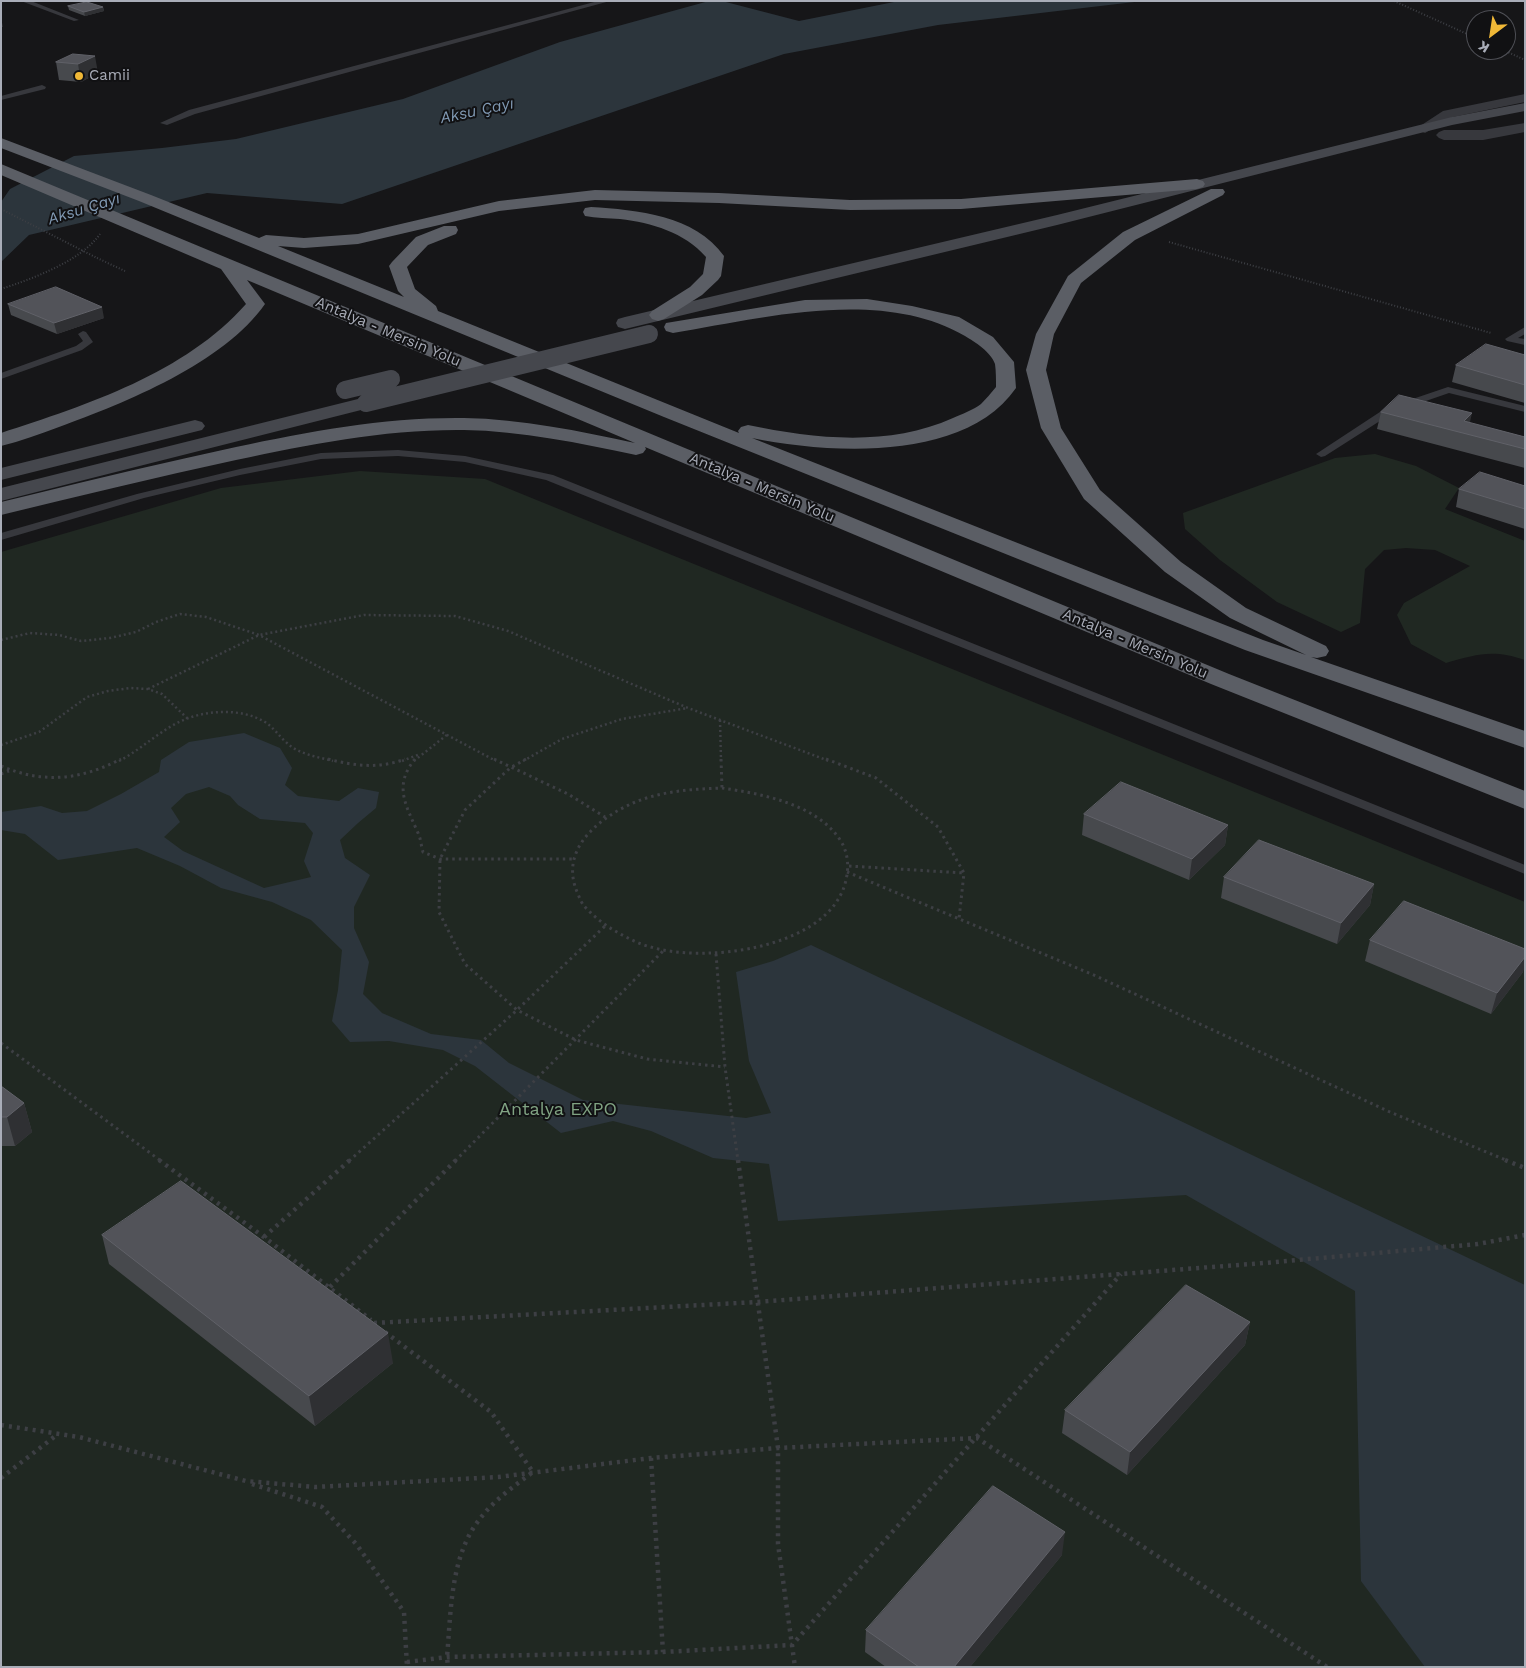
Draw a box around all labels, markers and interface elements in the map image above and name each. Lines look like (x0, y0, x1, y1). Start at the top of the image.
north arrow (1466, 10, 1516, 60)
text: K (1476, 38, 1492, 56)
place label: Camii (89, 67, 130, 85)
marker: Camii (73, 70, 85, 82)
water label: Aksu Çayı (439, 94, 515, 128)
water label: Aksu Çayı (46, 189, 122, 229)
street label: Antalya - Mersin Yolu (313, 293, 463, 371)
street label: Antalya - Mersin Yolu (687, 449, 837, 527)
street label: Antalya - Mersin Yolu (1060, 605, 1210, 683)
park label: Antalya EXPO (499, 1099, 617, 1121)

